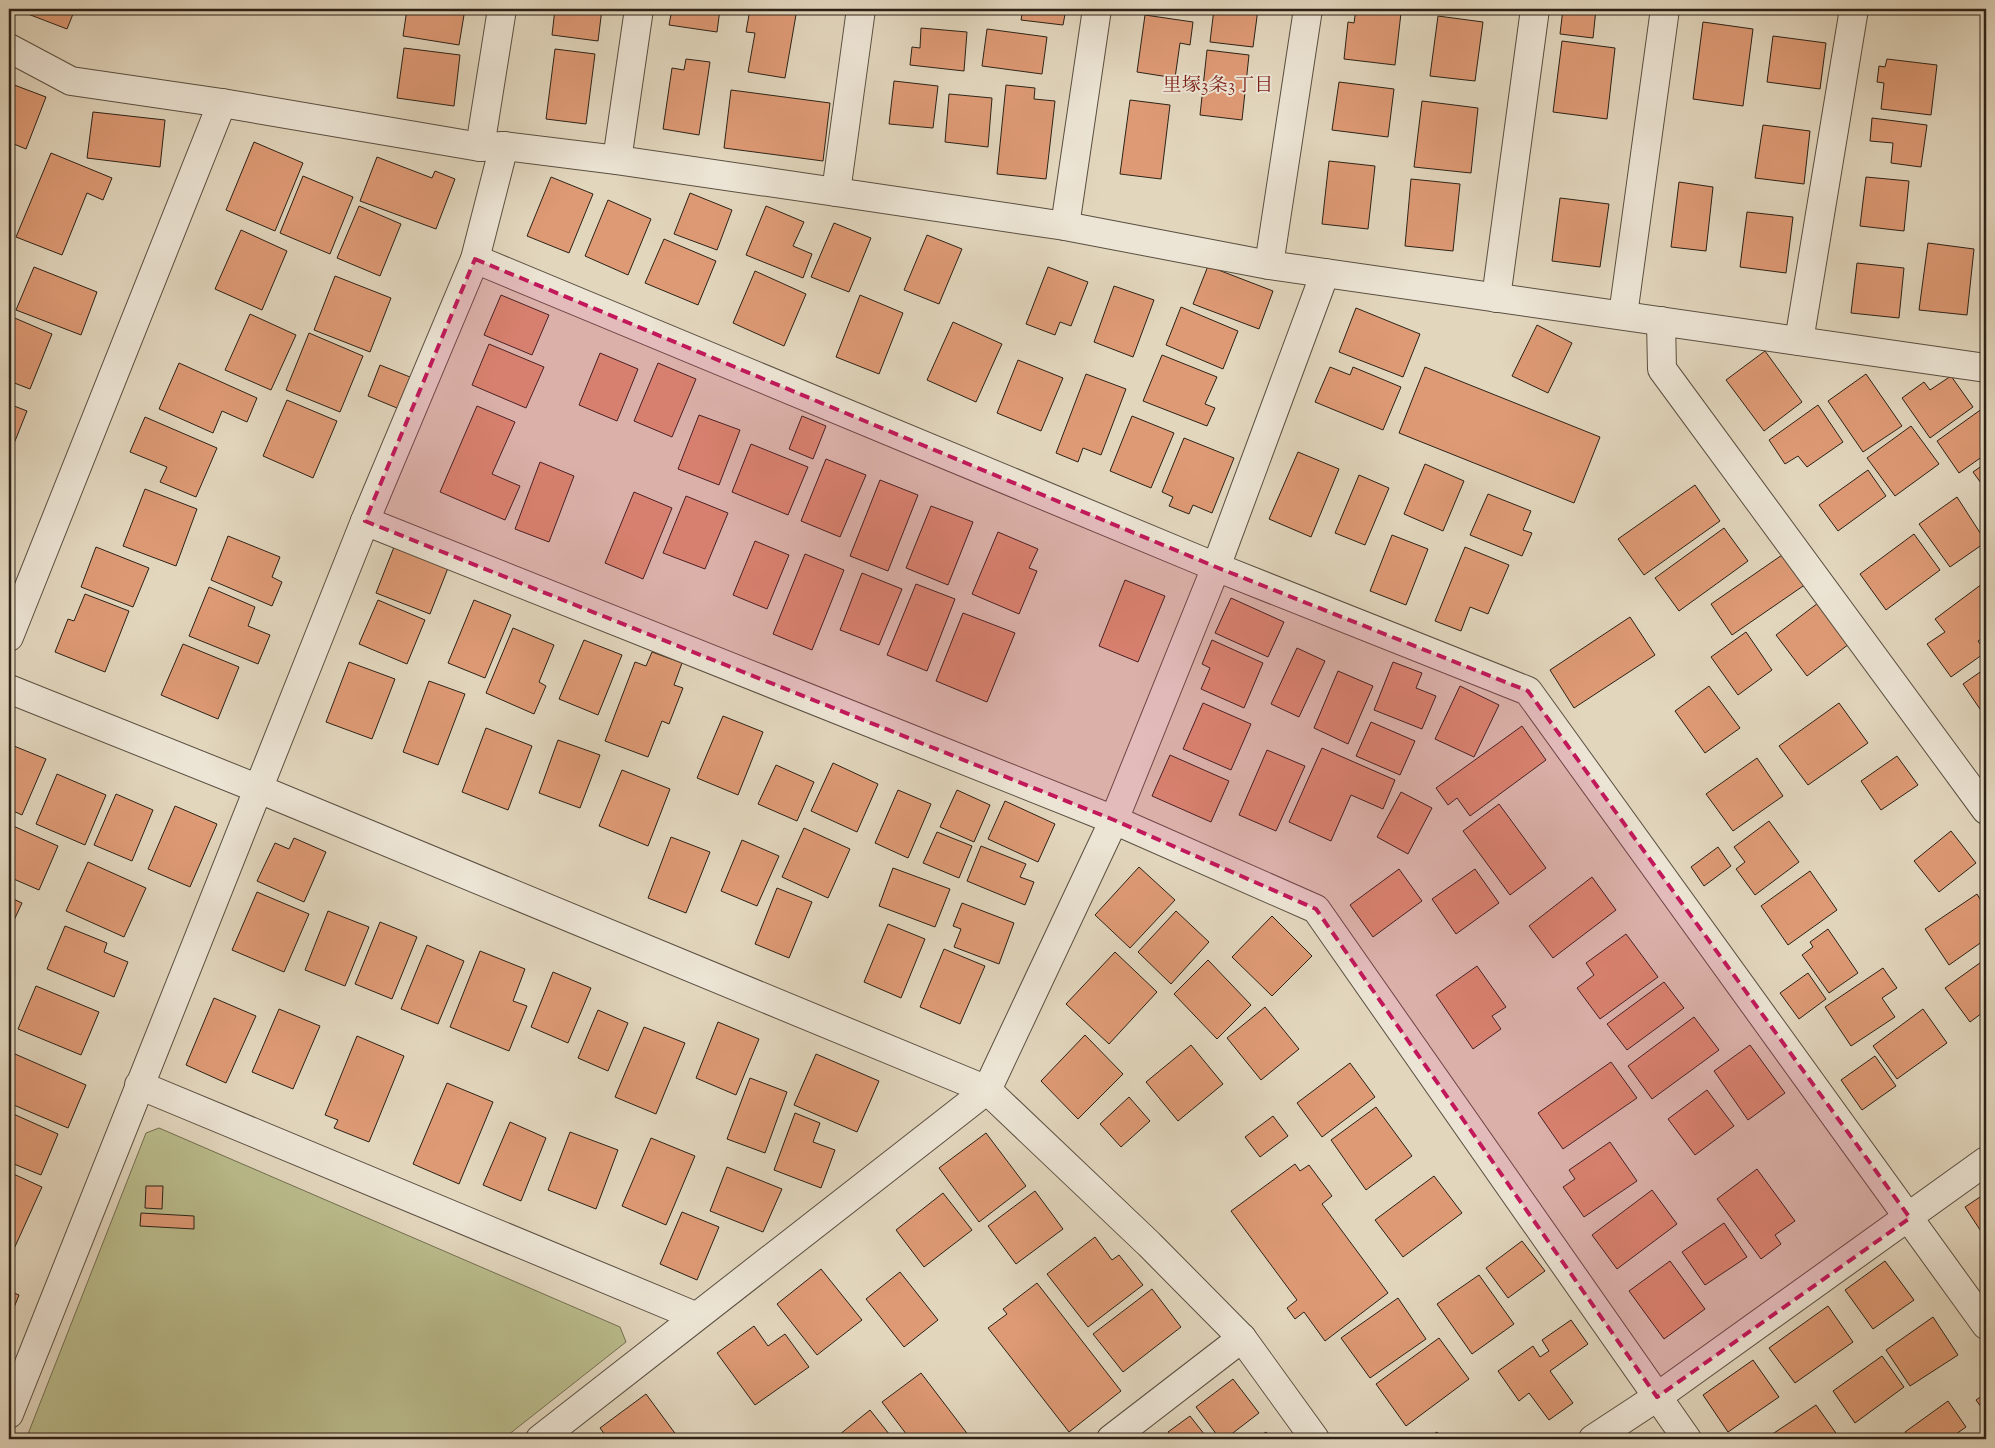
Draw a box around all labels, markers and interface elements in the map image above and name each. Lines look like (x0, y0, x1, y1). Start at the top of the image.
district label: 里塚3条3丁目 (1163, 73, 1273, 100)

